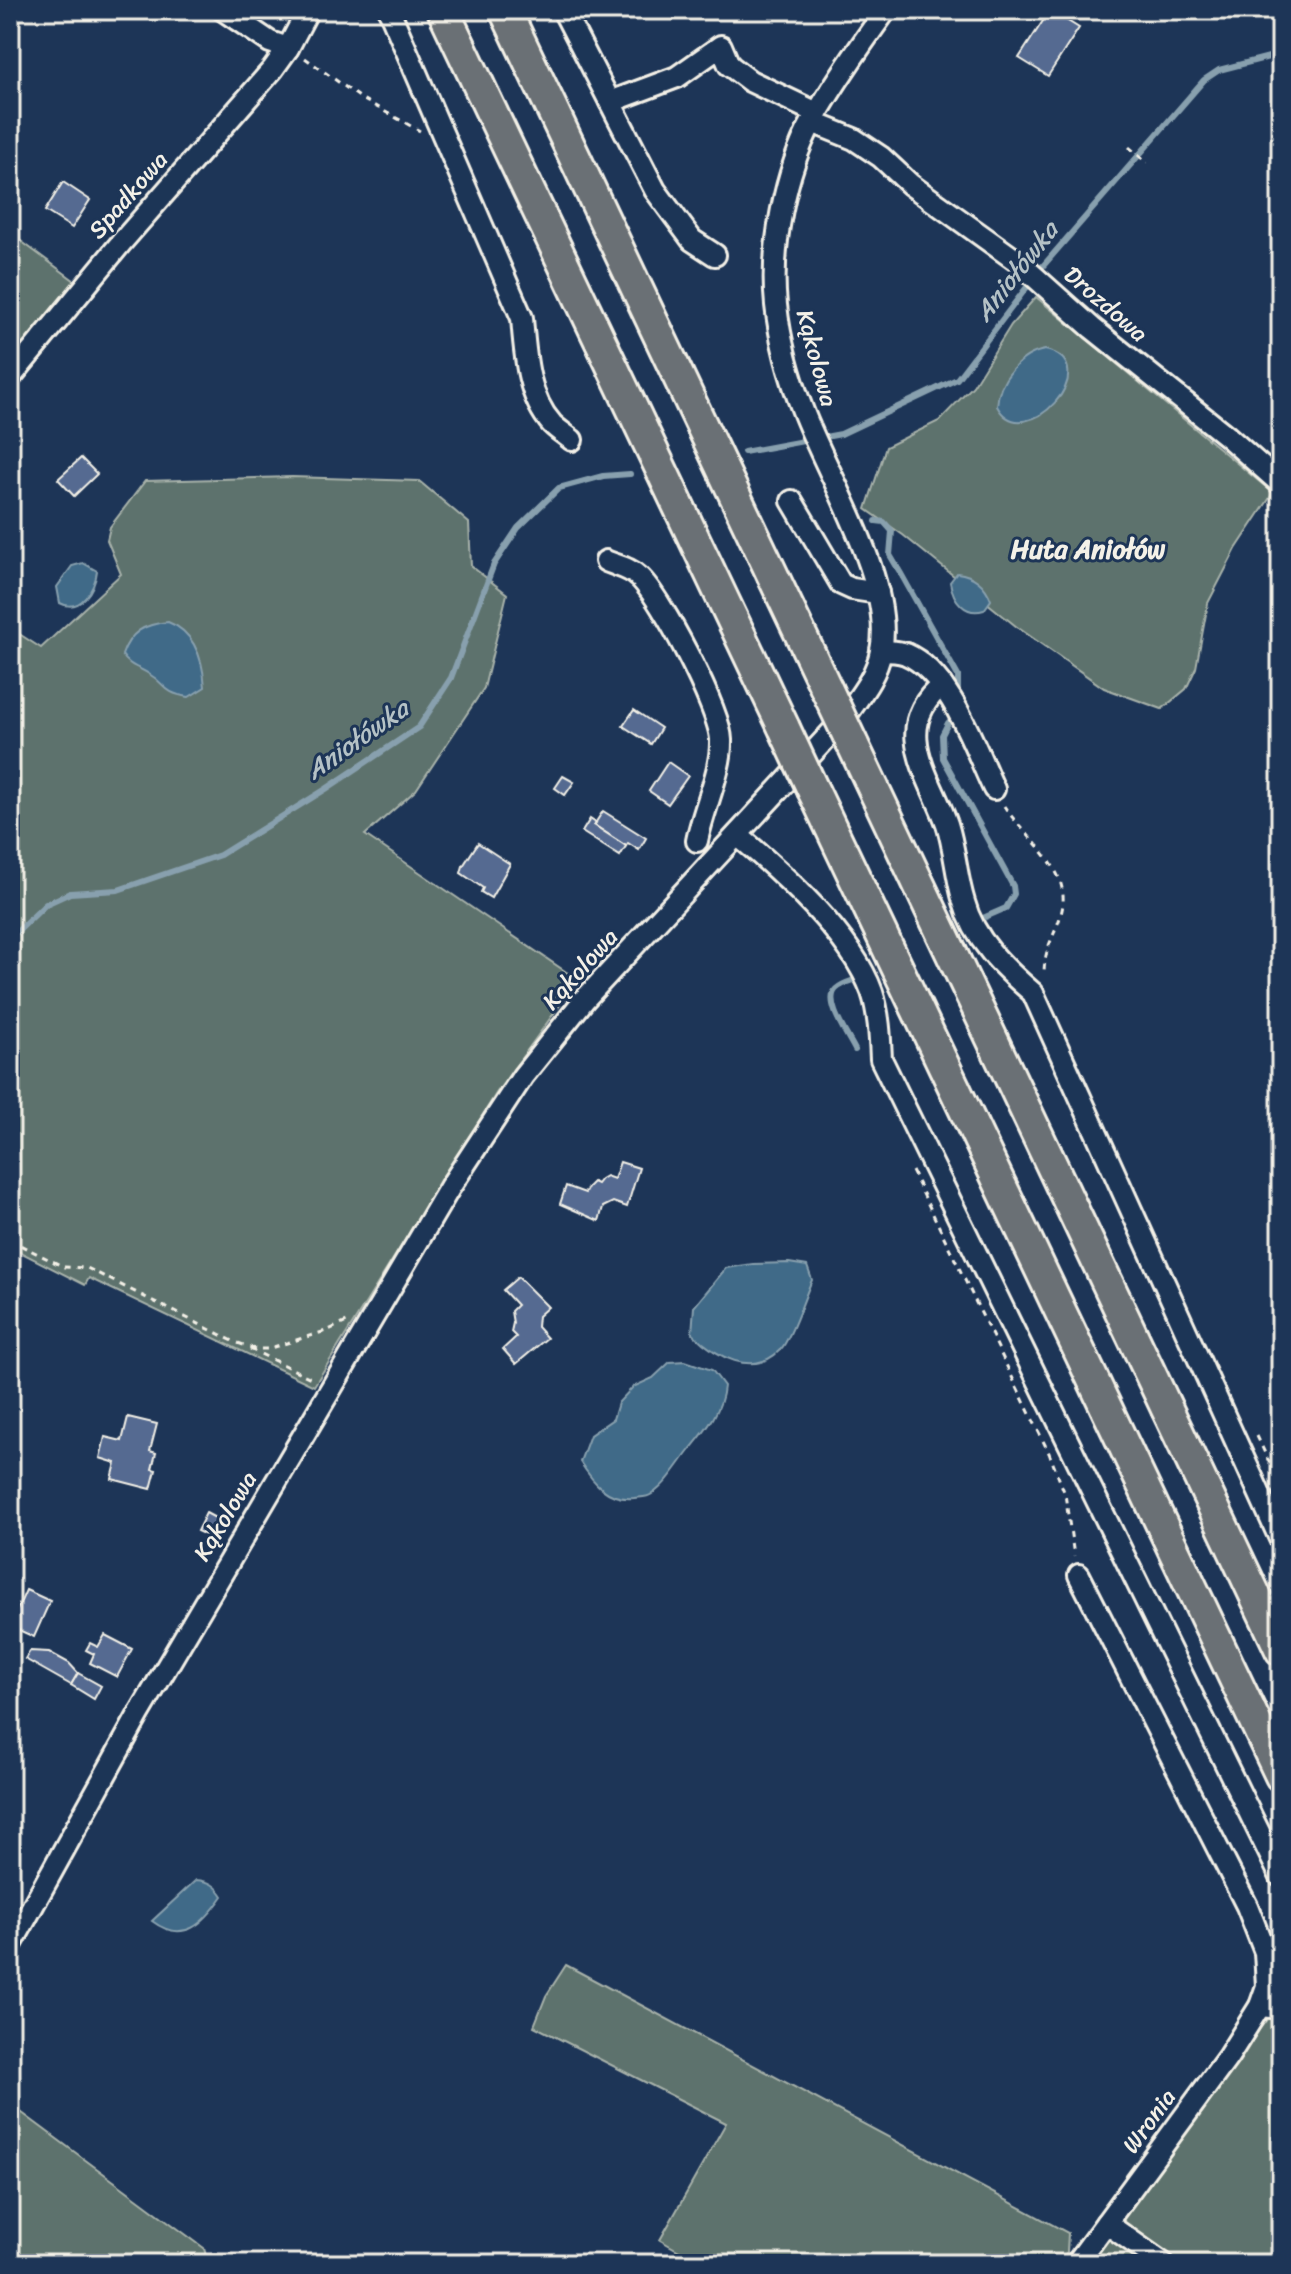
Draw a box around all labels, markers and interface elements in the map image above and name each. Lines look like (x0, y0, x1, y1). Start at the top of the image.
street label: Spadkowa (77, 141, 179, 249)
water label: Aniołówka (961, 208, 1072, 332)
street label: Drozdowa (1054, 255, 1158, 353)
street label: Kąkolowa (784, 305, 850, 411)
district label: Huta Aniołów (1011, 526, 1165, 572)
water label: Aniołówka (295, 685, 421, 792)
street label: Kąkolowa (531, 918, 629, 1020)
street label: Kąkolowa (181, 1463, 269, 1569)
street label: Wronia (1111, 2079, 1187, 2163)

